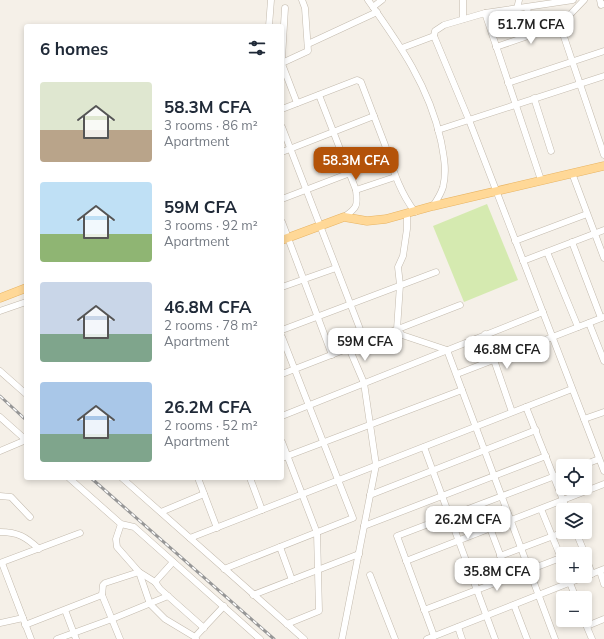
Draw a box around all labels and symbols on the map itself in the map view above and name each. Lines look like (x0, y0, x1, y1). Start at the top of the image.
pin: 51.7M CFA (485, 11, 577, 45)
pin: 58.3M CFA (310, 147, 402, 181)
pin: 59M CFA (328, 328, 402, 362)
pin: 46.8M CFA (461, 336, 553, 370)
pin: 26.2M CFA (422, 506, 514, 540)
pin: 35.8M CFA (451, 558, 543, 592)

